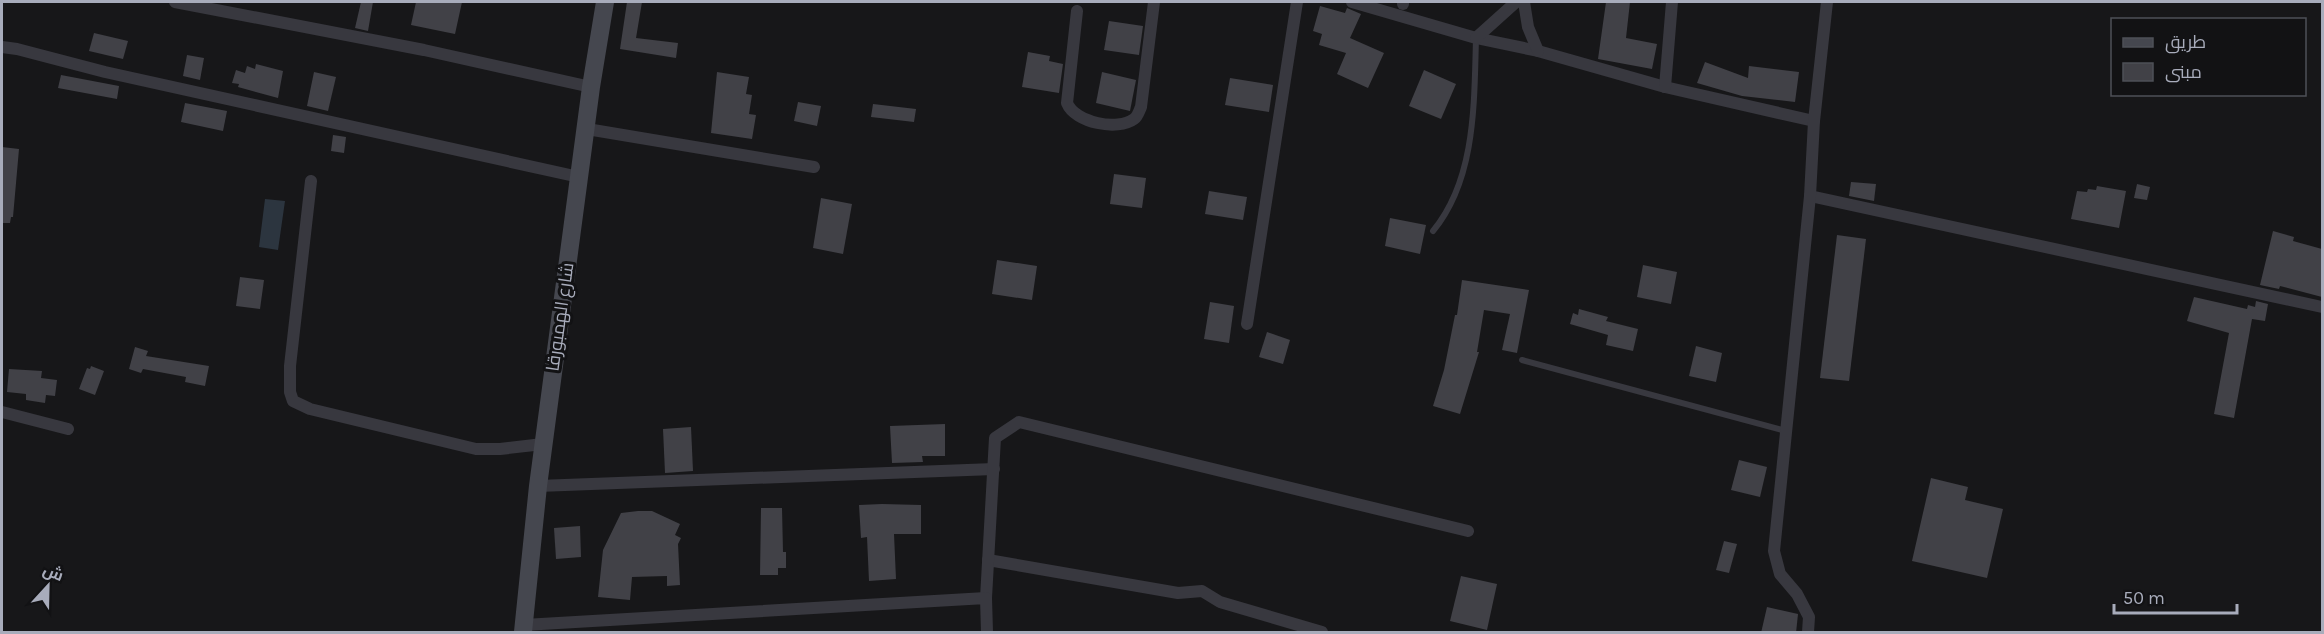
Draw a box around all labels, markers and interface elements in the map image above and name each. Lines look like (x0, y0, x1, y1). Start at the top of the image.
legend (2111, 18, 2306, 96)
text: طريق (2165, 31, 2206, 54)
text: مبنى (2165, 61, 2202, 83)
street label: شارع الهمبورقا (541, 261, 580, 373)
north arrow (18, 556, 78, 616)
text: ش (40, 560, 67, 585)
scale bar (2114, 577, 2237, 615)
text: 50 m (2123, 587, 2165, 609)

